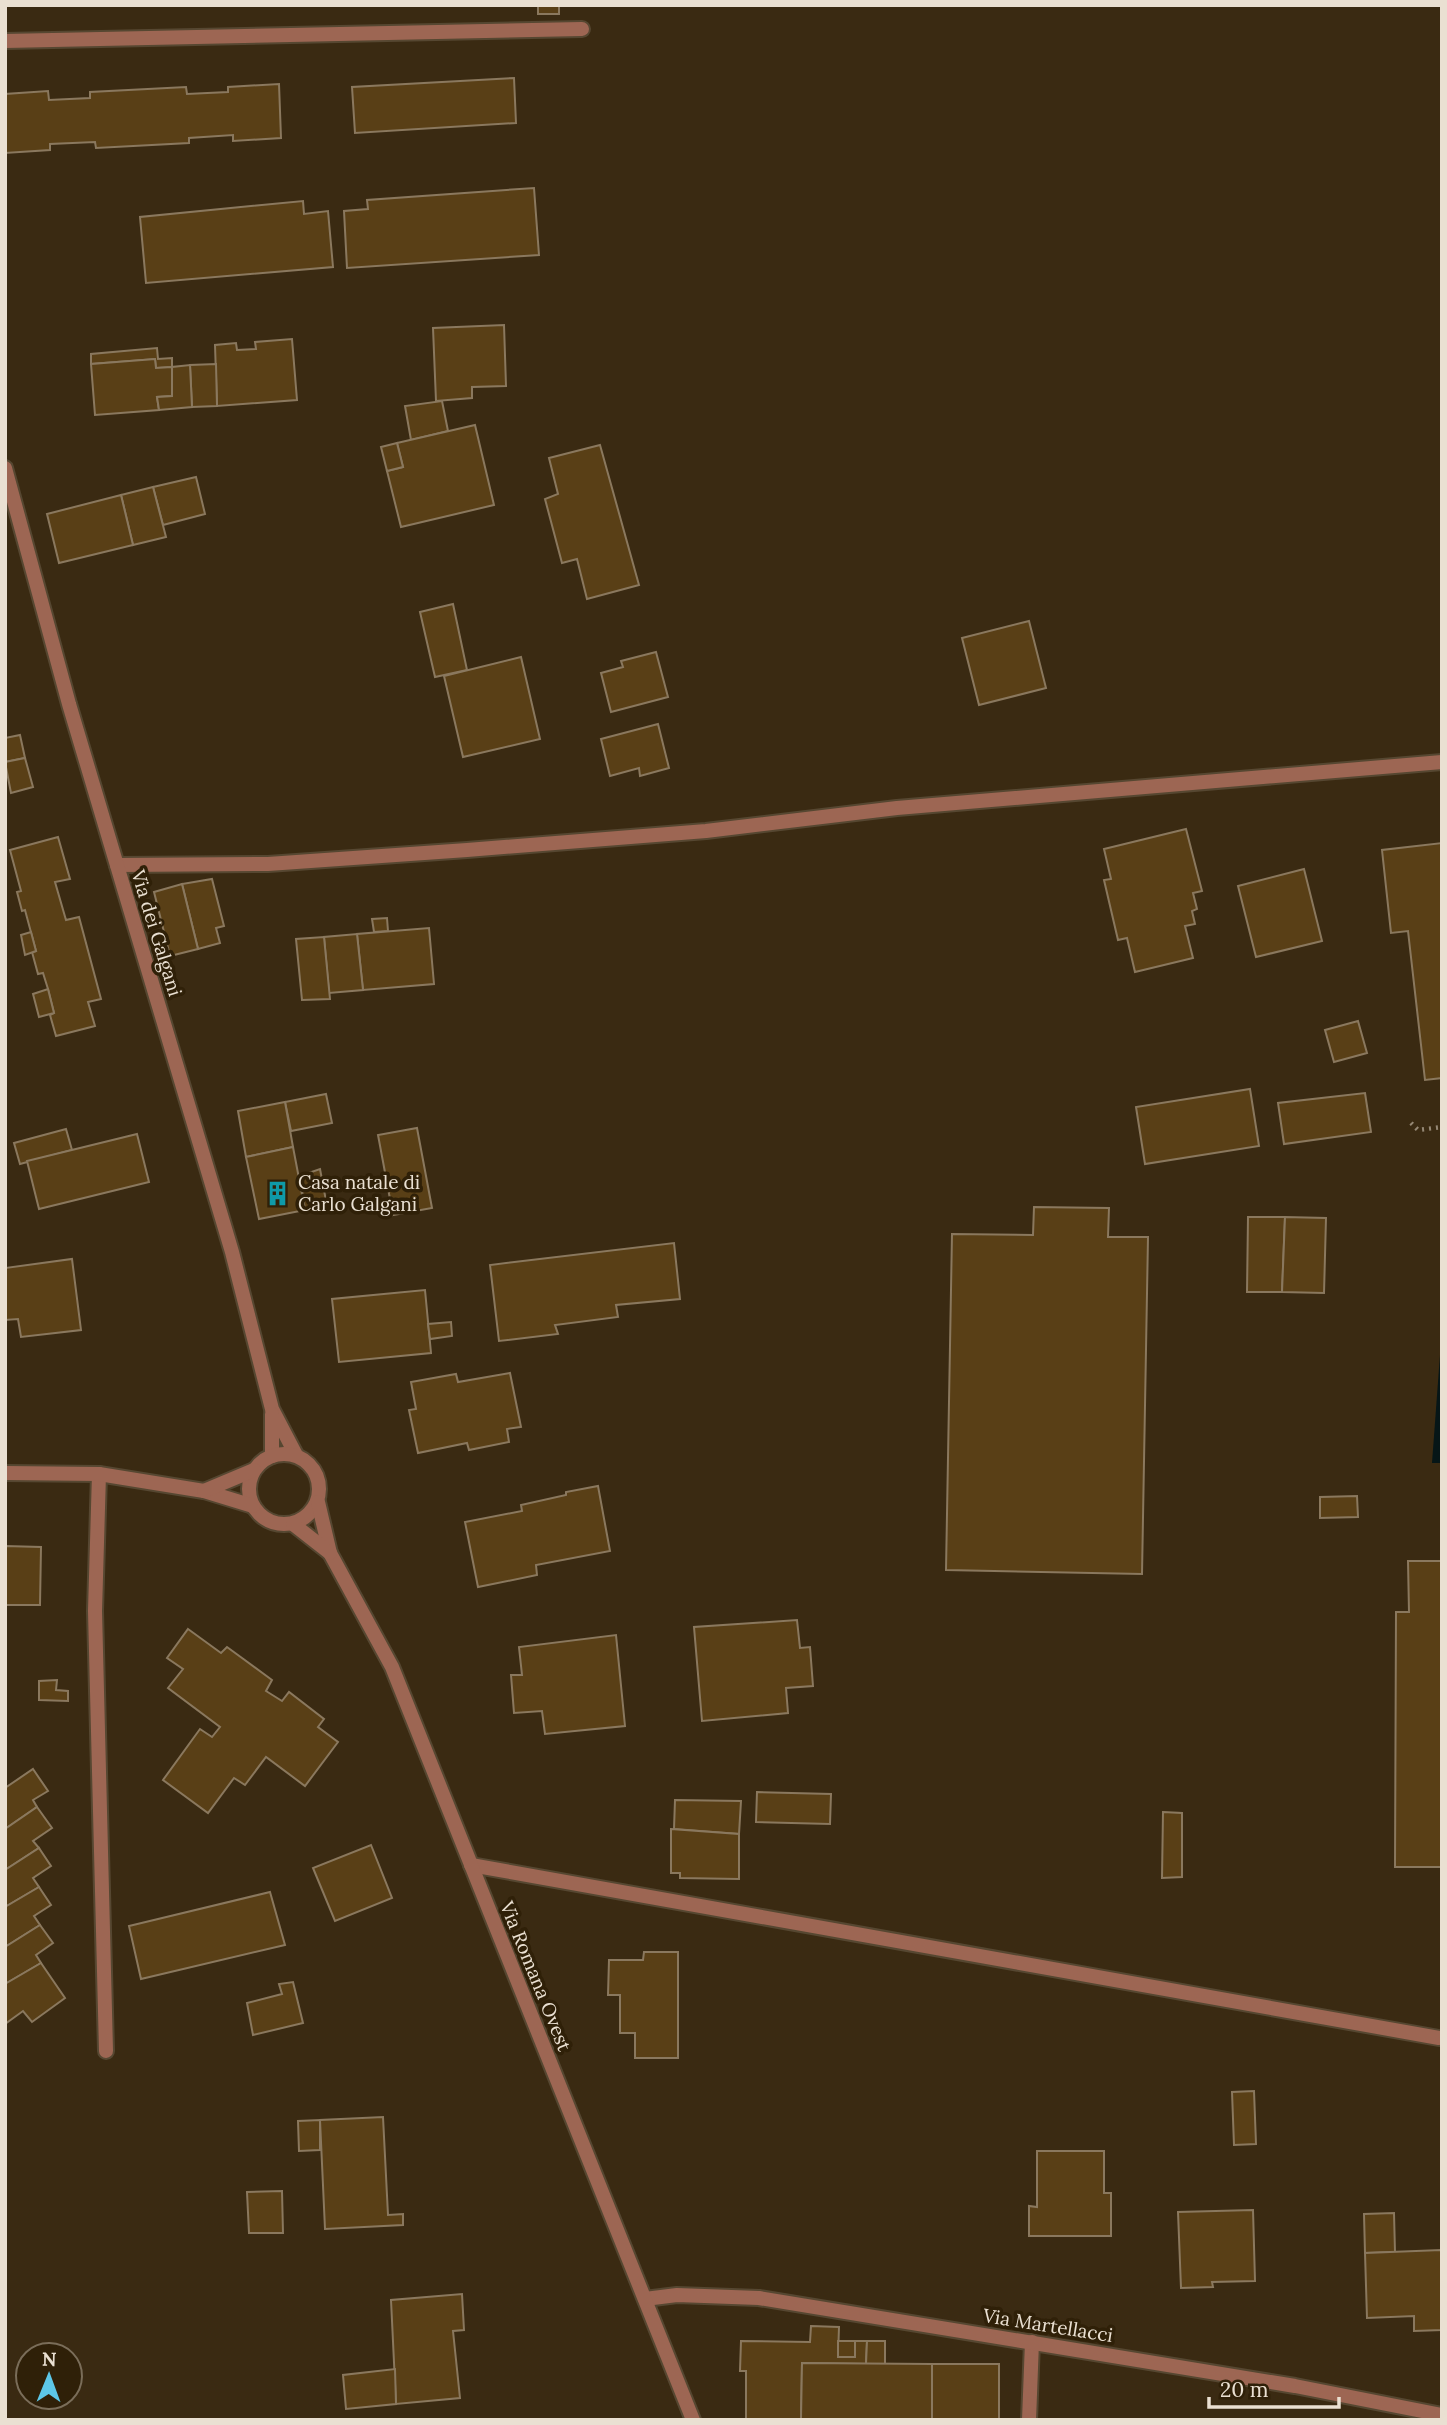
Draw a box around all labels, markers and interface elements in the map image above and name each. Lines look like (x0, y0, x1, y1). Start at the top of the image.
street label: Via dei Galgani (126, 866, 188, 999)
place label: Casa natale di Carlo Galgani (298, 1170, 420, 1216)
building icon: Casa natale di Carlo Galgani (264, 1179, 292, 1207)
street label: Via Romana Ovest (495, 1897, 577, 2055)
street label: Via Martellacci (980, 2303, 1115, 2347)
north arrow (14, 2341, 84, 2411)
text: N (42, 2347, 57, 2371)
scale bar (1209, 2366, 1338, 2410)
text: 20 m (1220, 2376, 1269, 2403)

